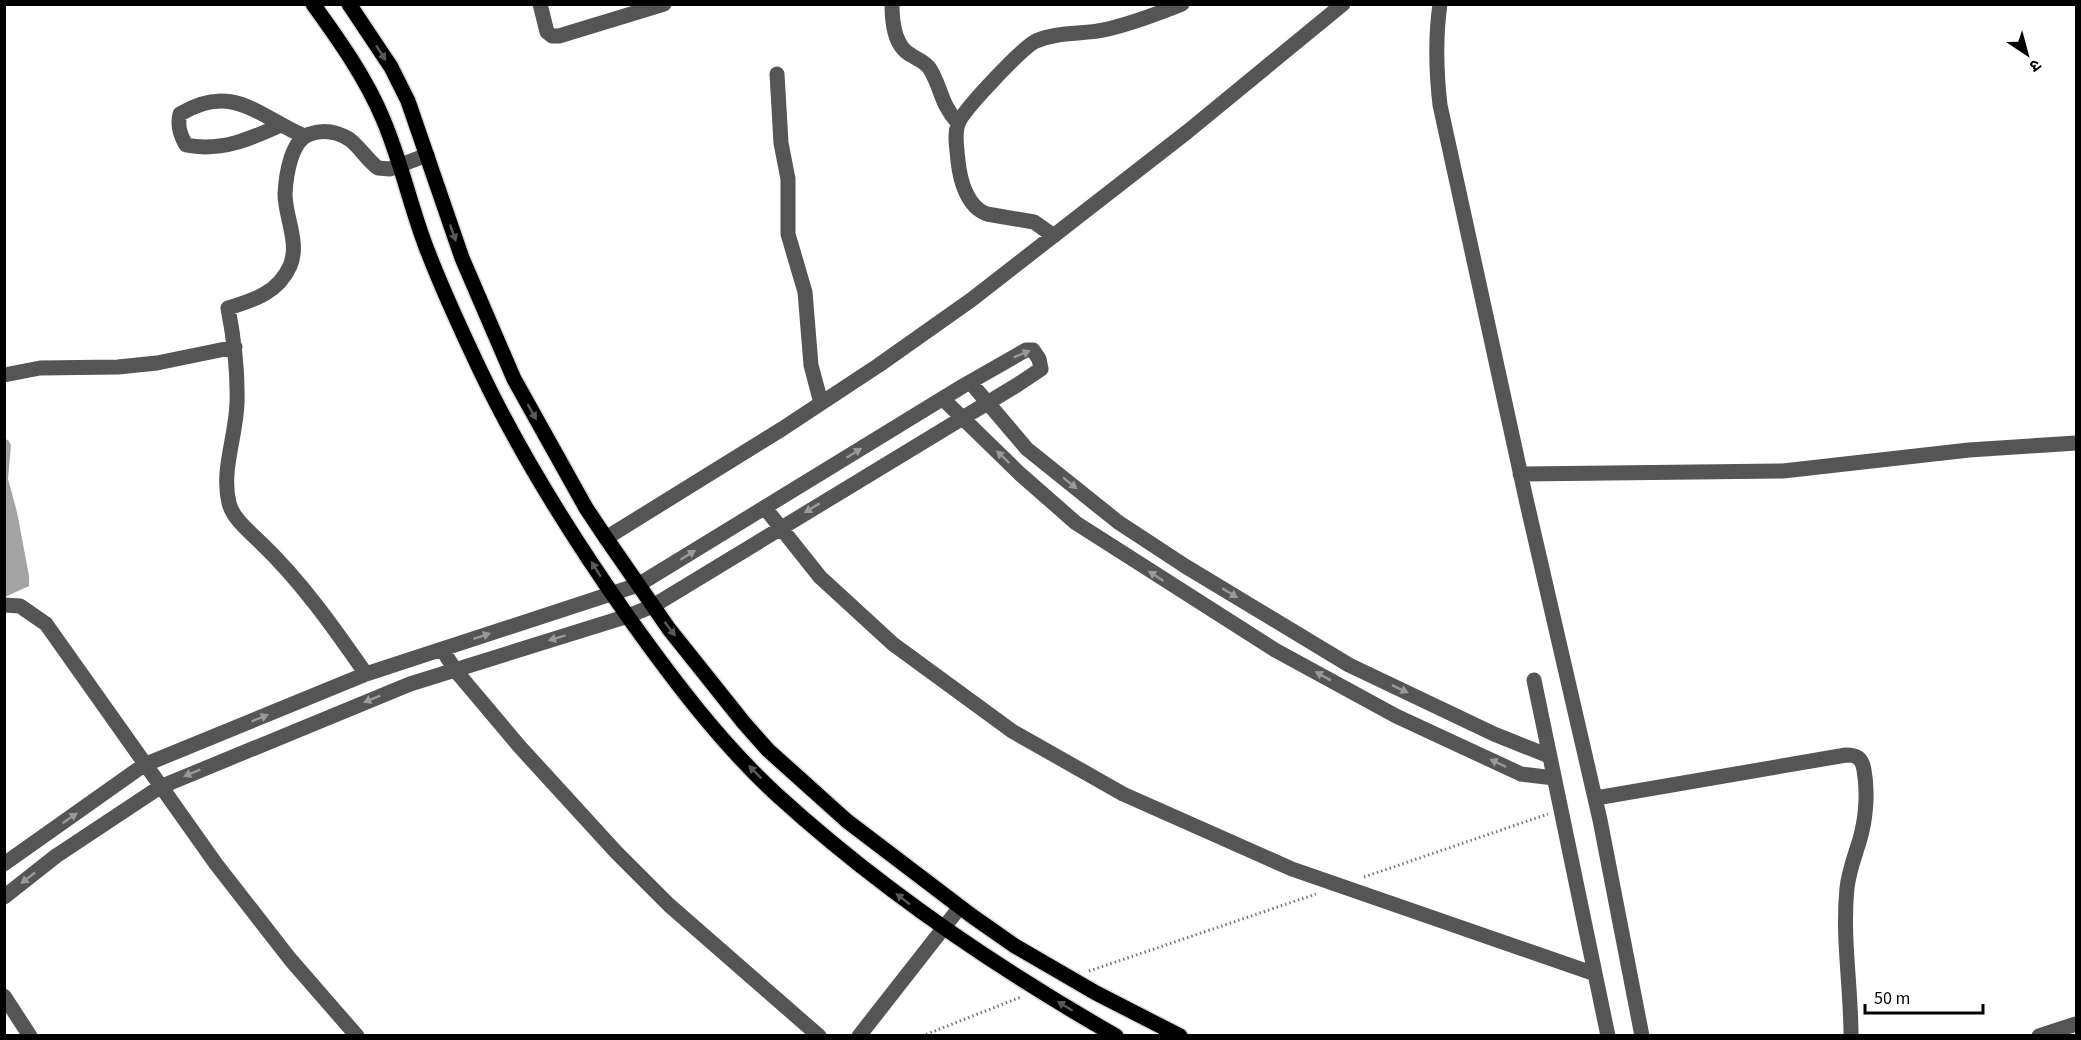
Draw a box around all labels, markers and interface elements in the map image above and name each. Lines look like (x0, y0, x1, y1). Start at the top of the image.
north arrow (1997, 24, 2057, 84)
one-way arrow (376, 45, 387, 61)
text: उ (2024, 54, 2045, 77)
one-way arrow (449, 225, 459, 243)
one-way arrow (1014, 349, 1032, 359)
one-way arrow (527, 403, 537, 420)
one-way arrow (846, 447, 862, 458)
one-way arrow (995, 450, 1010, 464)
one-way arrow (1062, 477, 1077, 489)
one-way arrow (804, 503, 820, 514)
one-way arrow (680, 549, 696, 560)
one-way arrow (590, 562, 602, 578)
one-way arrow (1148, 570, 1165, 581)
one-way arrow (1222, 588, 1238, 599)
one-way arrow (663, 622, 675, 637)
one-way arrow (473, 631, 491, 640)
one-way arrow (548, 633, 566, 643)
one-way arrow (1315, 671, 1332, 681)
one-way arrow (1391, 684, 1409, 694)
one-way arrow (363, 694, 381, 704)
one-way arrow (251, 713, 269, 723)
one-way arrow (1489, 757, 1507, 767)
one-way arrow (748, 766, 762, 780)
one-way arrow (183, 769, 201, 778)
one-way arrow (61, 812, 77, 824)
one-way arrow (21, 871, 36, 883)
one-way arrow (895, 893, 910, 905)
scale bar (1865, 977, 1984, 1015)
text: 50 m (1874, 986, 1910, 1011)
one-way arrow (1057, 1001, 1074, 1012)

